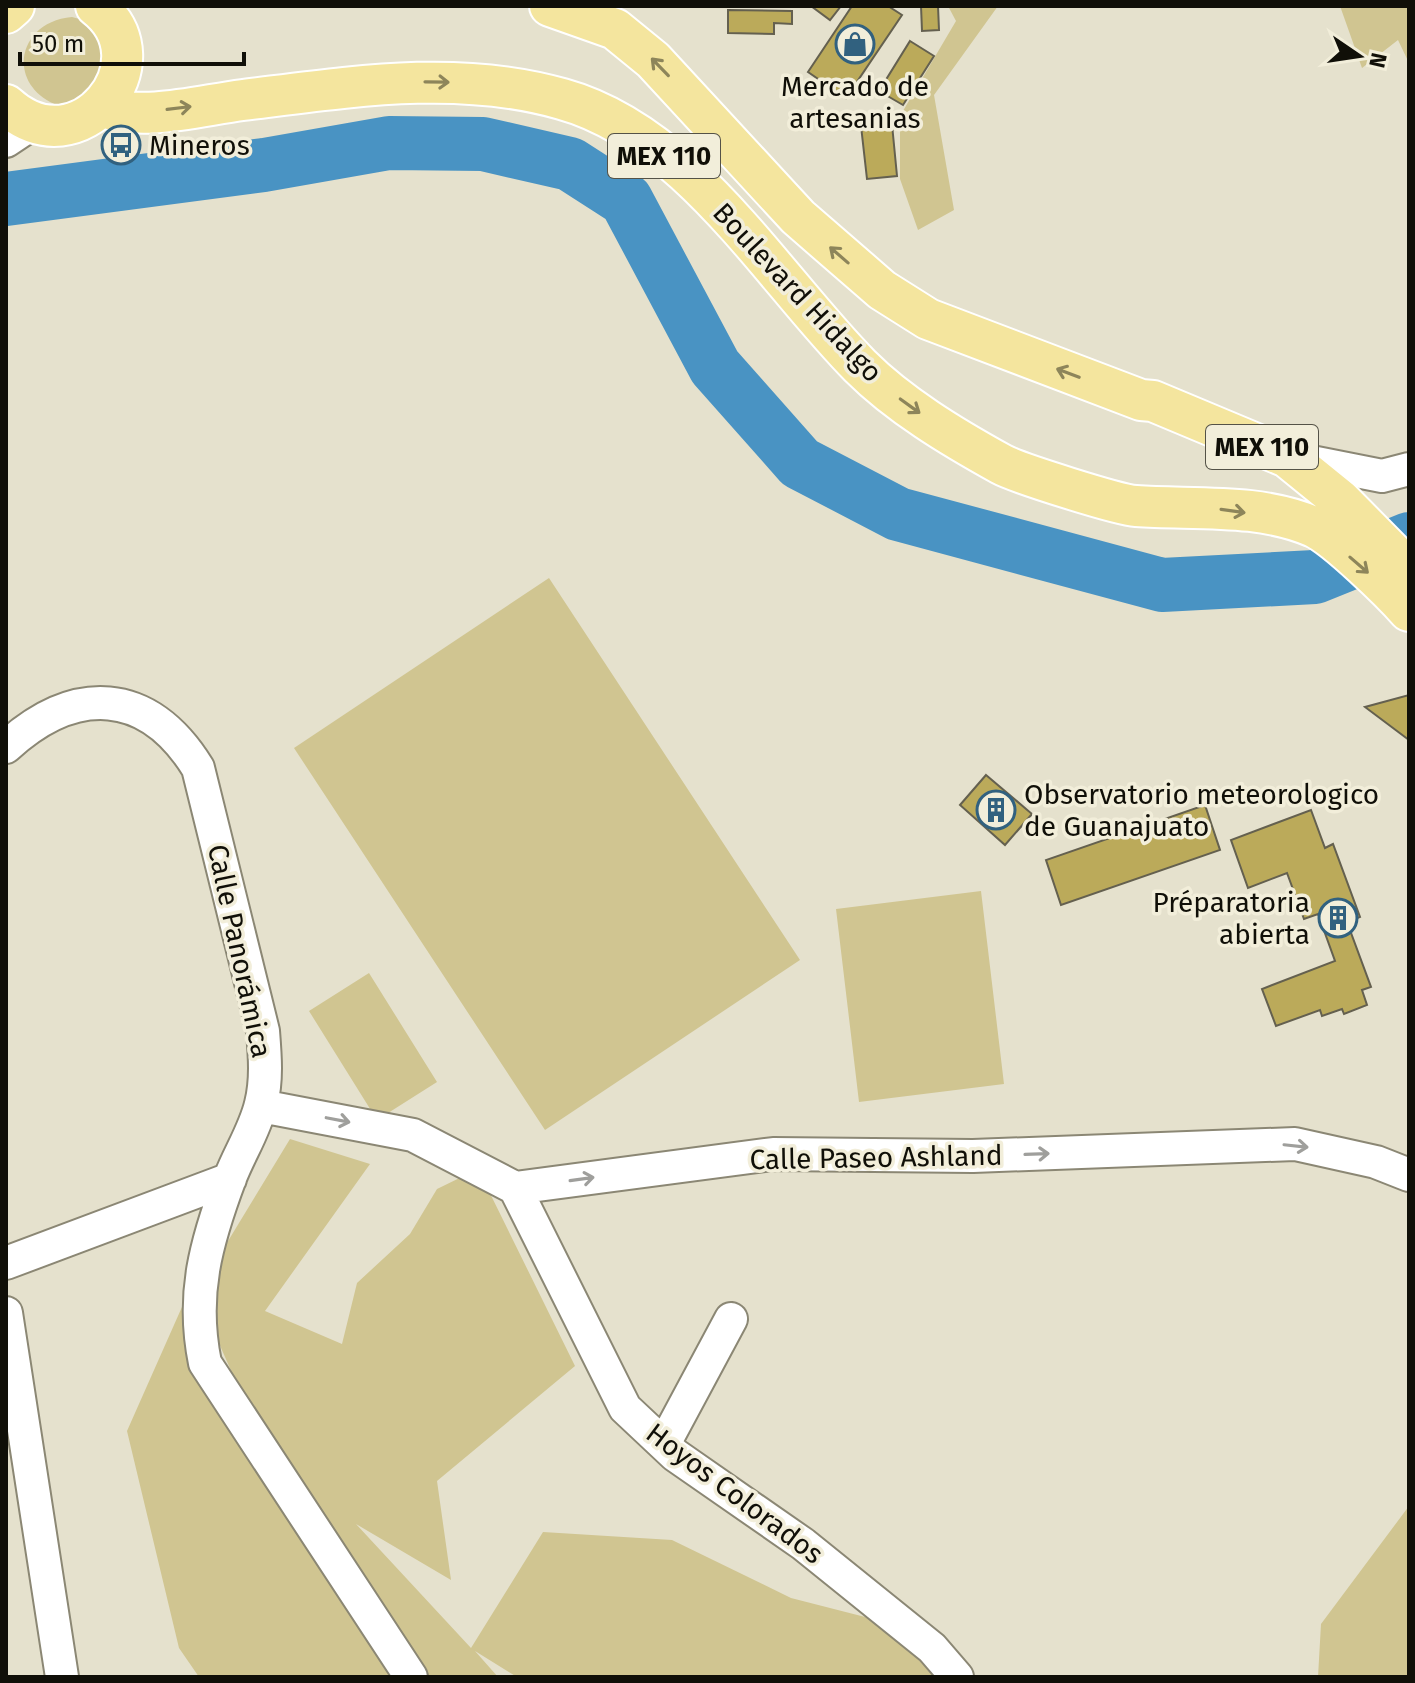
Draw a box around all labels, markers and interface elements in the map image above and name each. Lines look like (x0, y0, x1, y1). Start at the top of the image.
scale bar (20, 16, 244, 66)
north arrow (1319, 16, 1399, 96)
shop icon: Mercado de artesanias (834, 23, 876, 65)
text: 50 m (32, 30, 84, 58)
text: N (1363, 50, 1393, 71)
one-way arrow (650, 57, 669, 77)
place label: Mercado de artesanias (781, 70, 929, 135)
one-way arrow (423, 74, 450, 90)
one-way arrow (166, 100, 191, 115)
bus stop icon: Mineros (100, 124, 142, 166)
place label: Mineros (149, 129, 250, 162)
road number: MEX 110 (608, 134, 720, 178)
street label: Boulevard Hidalgo (706, 196, 889, 389)
one-way arrow (830, 246, 850, 264)
one-way arrow (1056, 365, 1081, 379)
one-way arrow (899, 398, 920, 415)
road number: MEX 110 (1206, 425, 1318, 469)
one-way arrow (1219, 503, 1246, 518)
one-way arrow (1348, 555, 1368, 573)
place label: Observatorio meteorologico de Guanajuato (1024, 778, 1379, 843)
building icon: Observatorio meteorologico de Guanajuato (975, 789, 1017, 831)
street label: Calle Panorámica (201, 841, 278, 1061)
place label: Préparatoria abierta (1152, 886, 1310, 951)
building icon: Préparatoria abierta (1317, 897, 1359, 939)
one-way arrow (324, 1114, 350, 1129)
street label: Calle Paseo Ashland (749, 1139, 1003, 1176)
one-way arrow (1283, 1139, 1309, 1154)
one-way arrow (1023, 1146, 1050, 1161)
one-way arrow (569, 1172, 595, 1187)
street label: Hoyos Colorados (640, 1416, 830, 1571)

